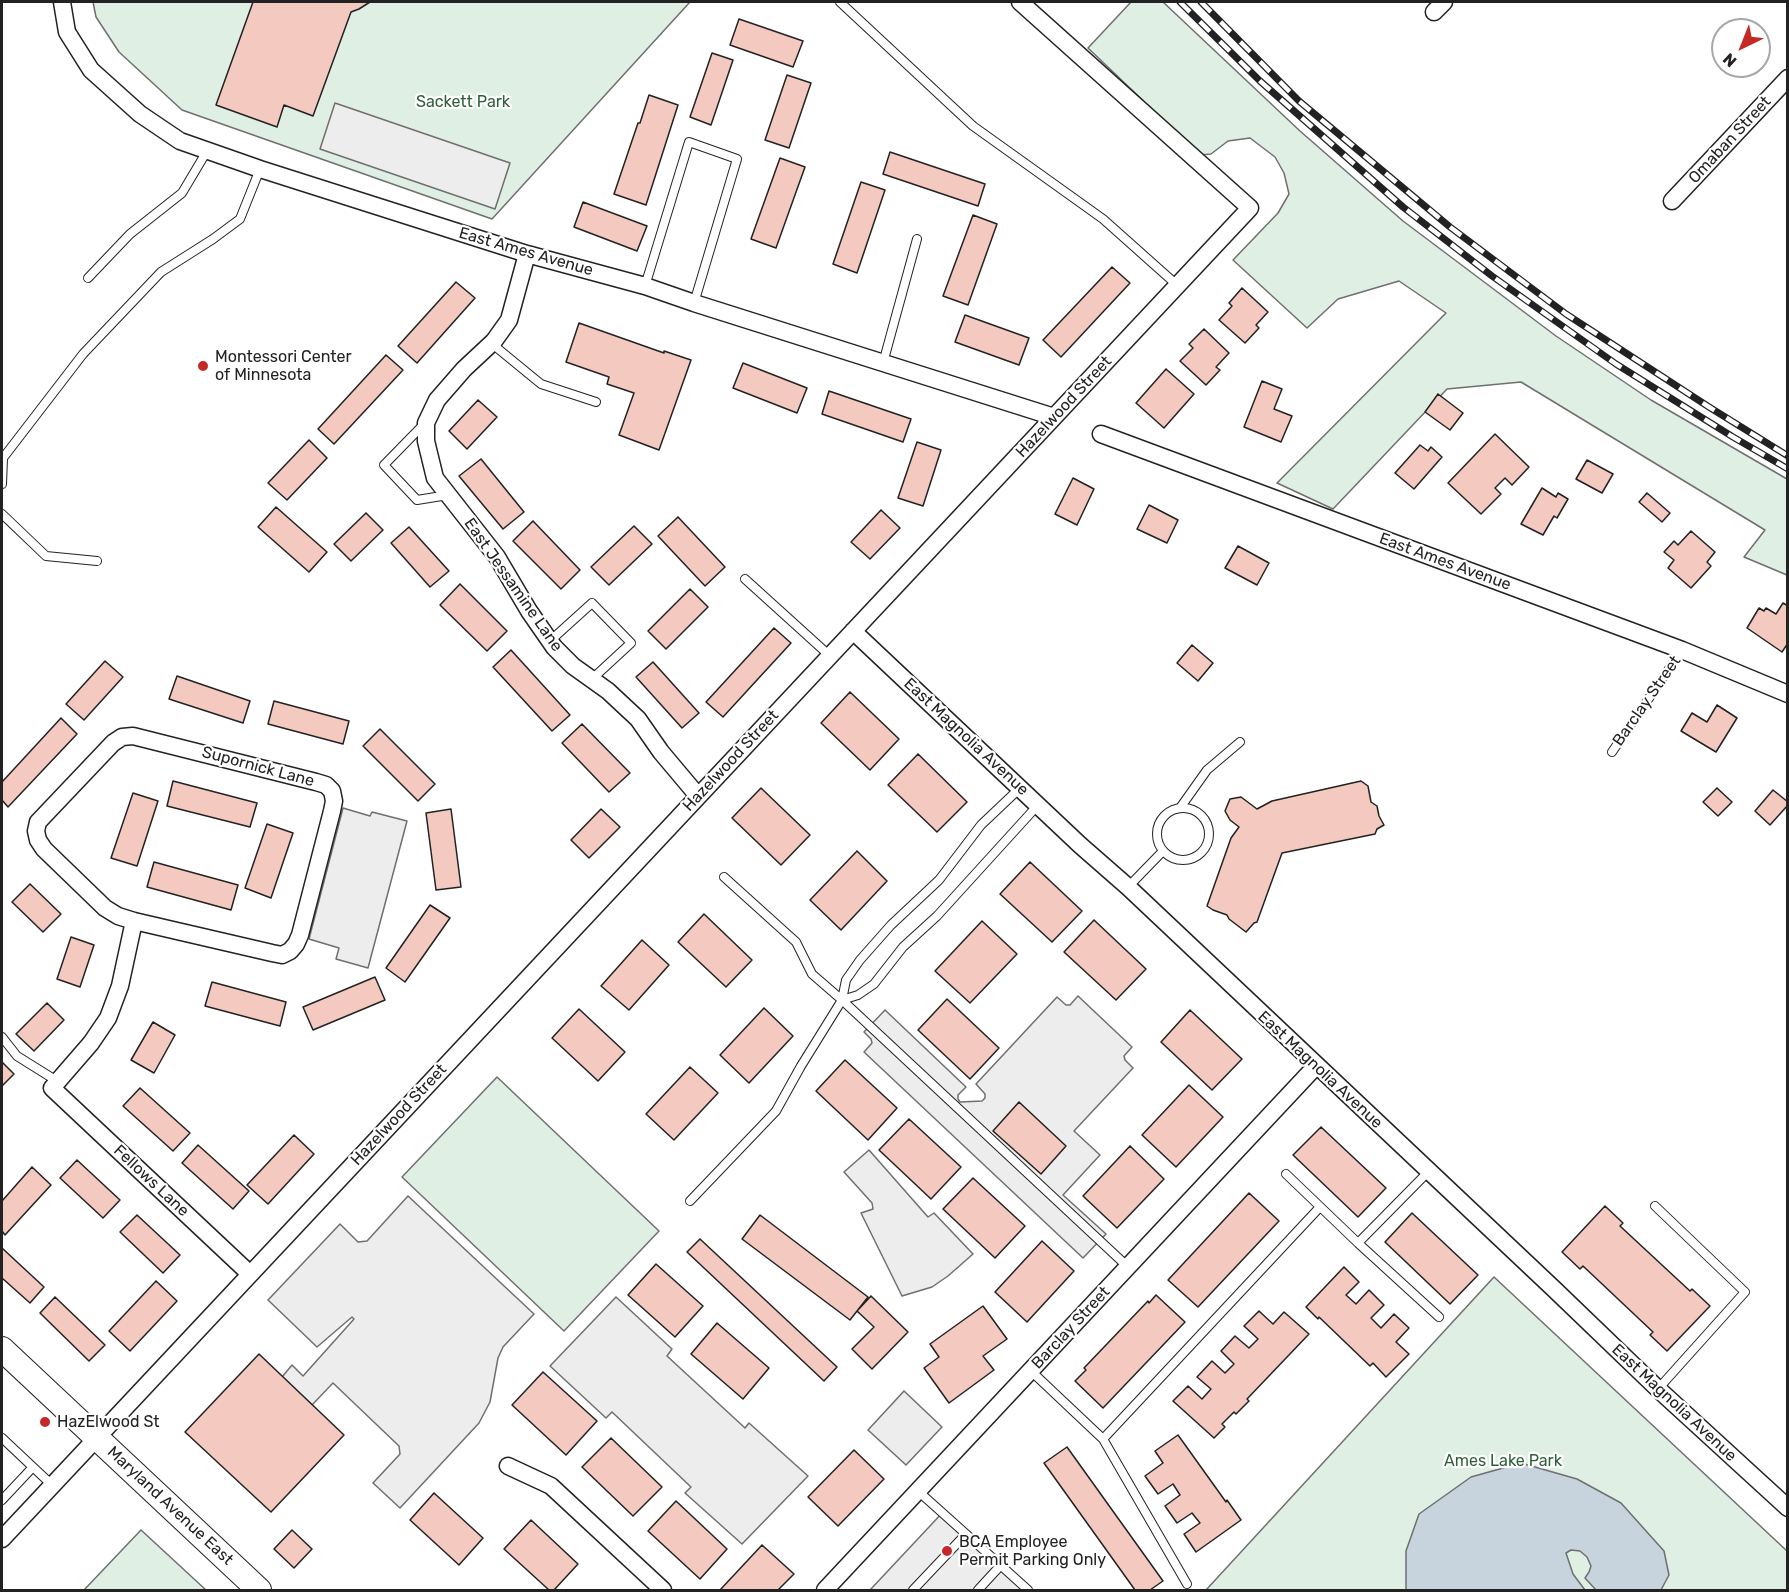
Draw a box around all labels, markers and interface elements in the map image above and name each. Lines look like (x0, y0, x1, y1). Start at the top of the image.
north arrow (1711, 18, 1771, 78)
text: N (1719, 49, 1740, 71)
park label: Sackett Park (416, 92, 510, 112)
street label: Omaban Street (1685, 92, 1775, 188)
street label: East Ames Avenue (457, 224, 595, 280)
place label: Montessori Center of Minnesota (215, 347, 352, 385)
street label: Hazelwood Street (1012, 352, 1116, 462)
marker: Montessori Center of Minnesota (196, 359, 210, 373)
street label: East Jessamine Lane (460, 515, 566, 655)
street label: East Ames Avenue (1376, 529, 1514, 595)
street label: Barclay Street (1609, 652, 1685, 750)
street label: East Magnolia Avenue (900, 674, 1032, 800)
street label: Hazelwood Street (679, 706, 783, 816)
street label: Supornick Lane (200, 743, 316, 791)
street label: East Magnolia Avenue (1254, 1007, 1386, 1133)
street label: Hazelwood Street (347, 1060, 451, 1170)
street label: Fellows Lane (109, 1141, 193, 1221)
street label: Barclay Street (1028, 1283, 1114, 1373)
street label: East Magnolia Avenue (1608, 1340, 1740, 1466)
place label: HazElwood St (57, 1412, 160, 1432)
marker: HazElwood St (38, 1415, 52, 1429)
street label: Maryland Avenue East (103, 1443, 237, 1569)
park label: Ames Lake Park (1444, 1451, 1562, 1471)
place label: BCA Employee Permit Parking Only (959, 1532, 1106, 1570)
marker: BCA Employee Permit Parking Only (940, 1544, 954, 1558)

